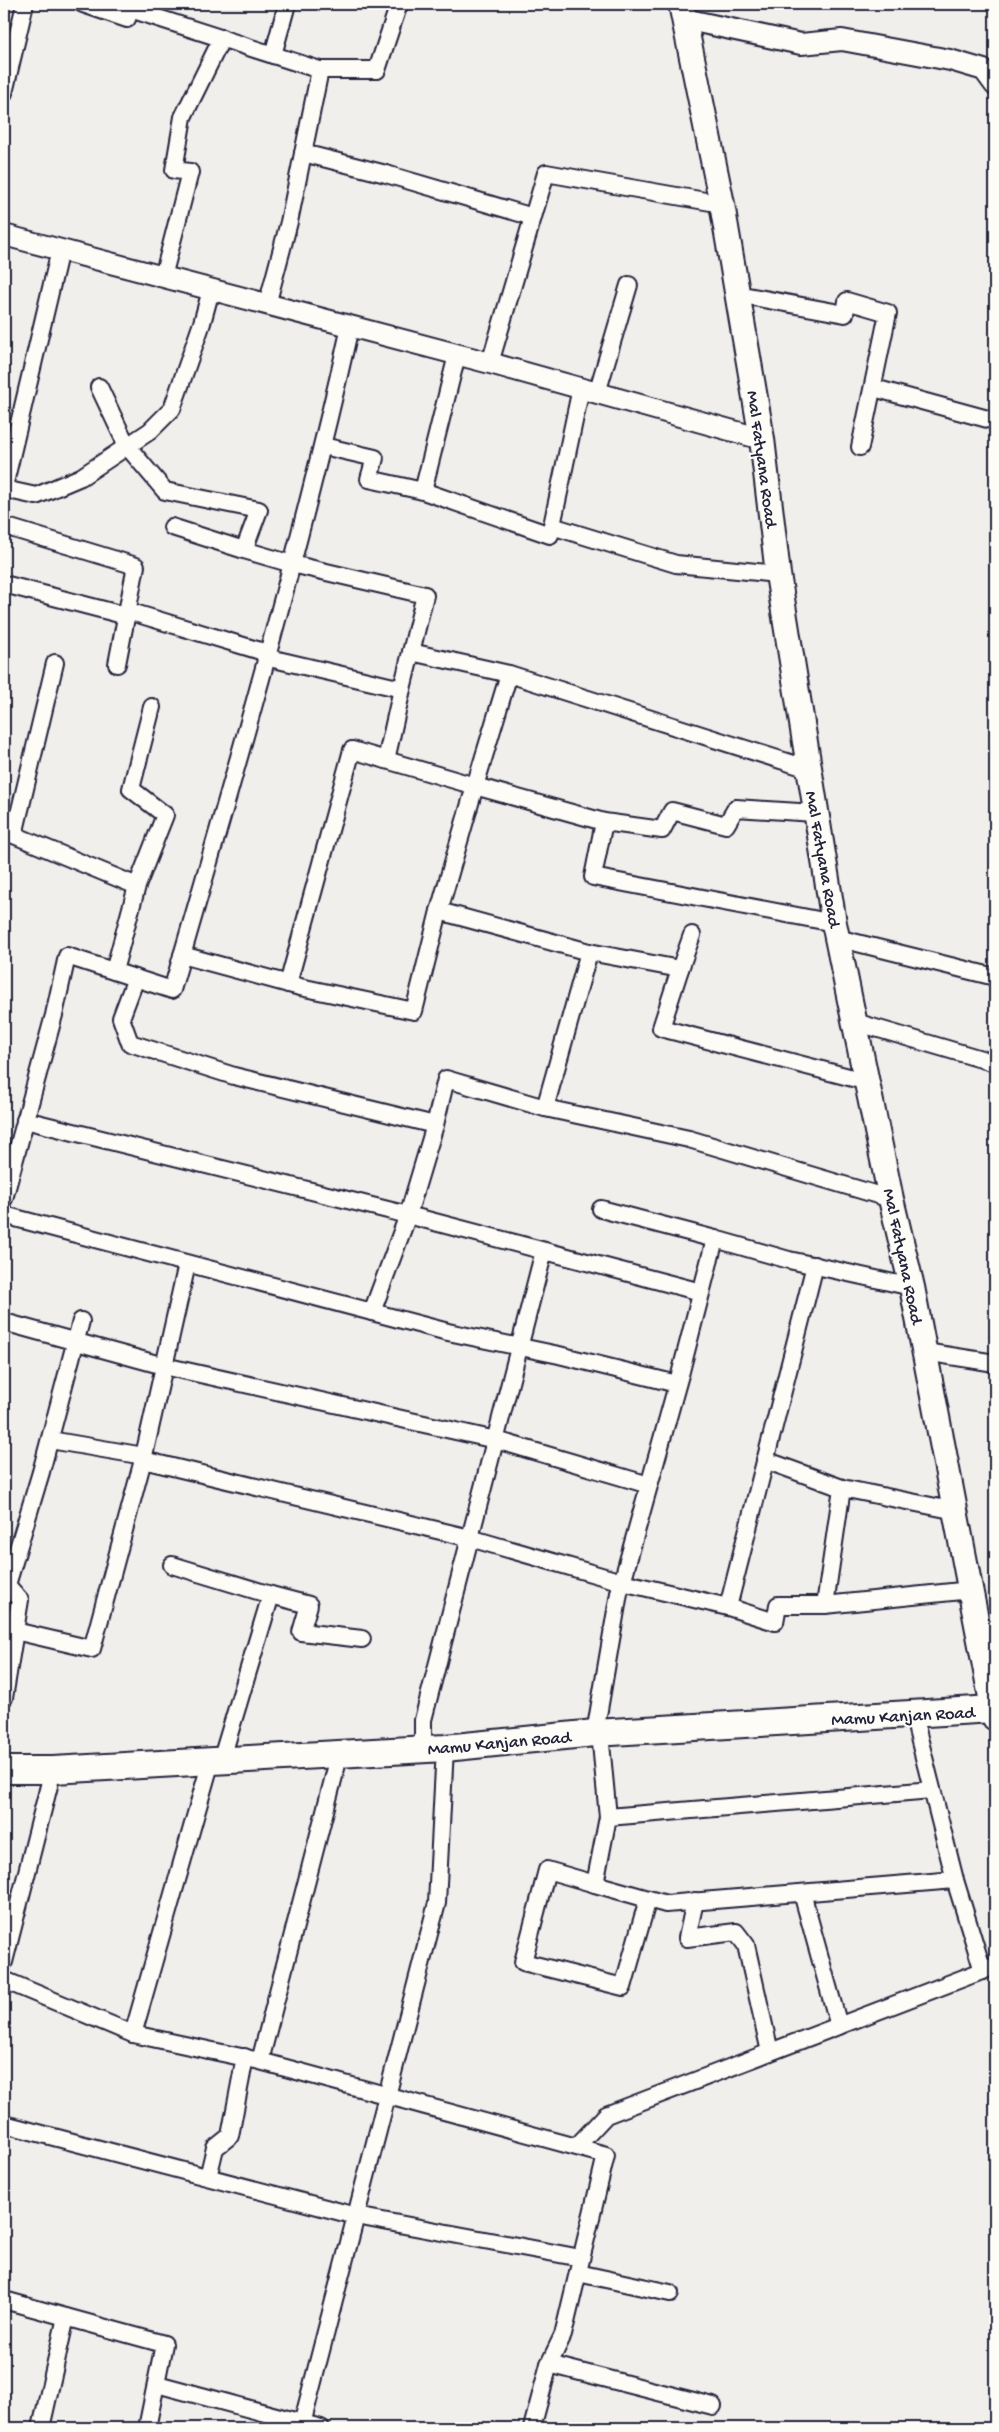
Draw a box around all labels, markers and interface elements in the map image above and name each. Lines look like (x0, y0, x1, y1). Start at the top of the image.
street label: Mal Fatyana Road (741, 389, 781, 531)
street label: Mal Fatyana Road (799, 790, 844, 931)
street label: Mal Fatyana Road (877, 1187, 926, 1328)
street label: Mamu Kanjan Road (831, 1703, 977, 1732)
street label: Mamu Kanjan Road (427, 1728, 573, 1761)

